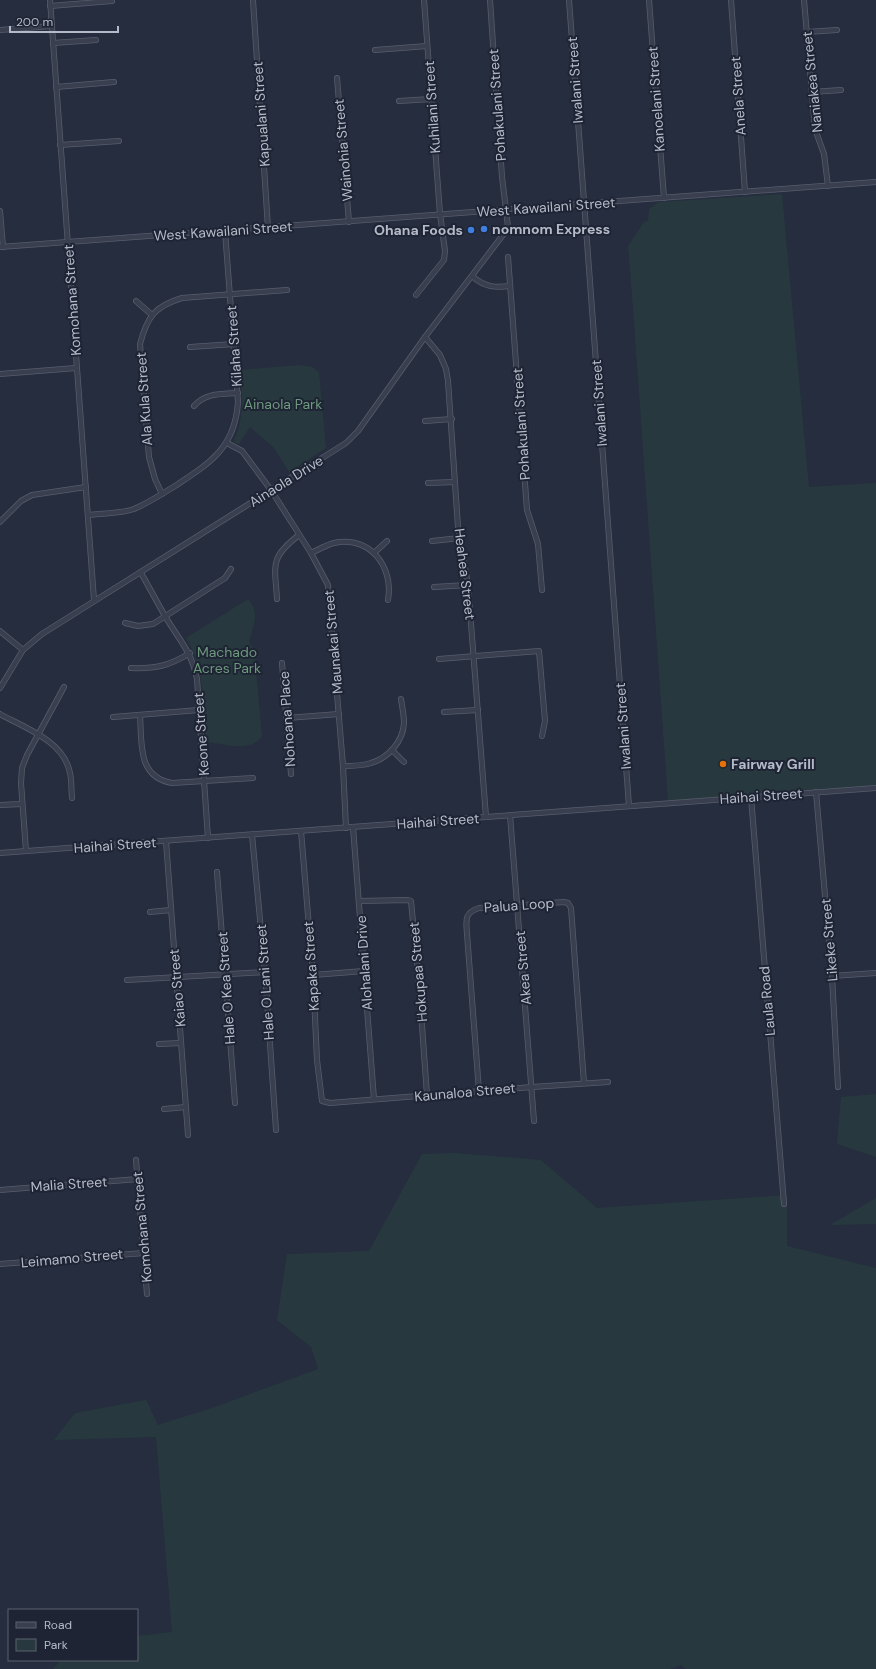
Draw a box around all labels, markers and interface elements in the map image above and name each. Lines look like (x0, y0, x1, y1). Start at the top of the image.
scale bar (10, 8, 118, 34)
text: 200 m (16, 14, 53, 30)
street label: Naniakea Street (798, 30, 826, 134)
street label: Iwalani Street (563, 36, 587, 124)
street label: Kanoelani Street (643, 46, 669, 152)
street label: Pohakulani Street (484, 48, 510, 162)
street label: Anela Street (726, 56, 750, 136)
street label: Kuhilani Street (420, 60, 444, 154)
street label: Kapualani Street (248, 61, 274, 167)
street label: Wainohia Street (330, 98, 356, 202)
street label: West Kawailani Street (476, 193, 616, 221)
street label: West Kawailani Street (153, 217, 293, 245)
place label: nomnom Express (492, 220, 610, 238)
place label: Ohana Foods (374, 221, 463, 239)
marker: nomnom Express (479, 224, 489, 234)
marker: Ohana Foods (466, 225, 476, 235)
street label: Komohana Street (59, 244, 85, 356)
street label: Kilaha Street (222, 305, 246, 387)
street label: Ala Kula Street (132, 352, 156, 446)
street label: Iwalani Street (587, 359, 611, 447)
street label: Pohakulani Street (508, 367, 534, 481)
park label: Ainaola Park (244, 395, 322, 413)
street label: Ainaola Drive (246, 451, 327, 511)
street label: Heahea Street (450, 527, 480, 621)
street label: Maunakai Street (319, 589, 347, 695)
park label: Machado Acres Park (193, 643, 261, 677)
street label: Nohoana Place (275, 670, 299, 768)
street label: Iwalani Street (611, 682, 635, 770)
street label: Keone Street (189, 692, 213, 776)
place label: Fairway Grill (731, 755, 815, 773)
marker: Fairway Grill (718, 759, 728, 769)
street label: Haihai Street (719, 784, 803, 808)
street label: Haihai Street (396, 809, 480, 833)
street label: Haihai Street (73, 833, 157, 857)
street label: Palua Loop (483, 894, 555, 916)
street label: Likeke Street (816, 898, 842, 982)
street label: Alohalani Drive (352, 915, 376, 1011)
street label: Kapaka Street (299, 921, 323, 1011)
street label: Hokupaa Street (405, 921, 431, 1023)
street label: Hale O Lani Street (252, 923, 278, 1041)
street label: Akea Street (511, 930, 535, 1006)
street label: Hale O Kea Street (213, 931, 239, 1045)
street label: Kaiao Street (165, 948, 189, 1028)
street label: Laula Road (755, 965, 779, 1037)
street label: Kaunaloa Street (414, 1079, 516, 1105)
street label: Komohana Street (128, 1171, 156, 1283)
street label: Malia Street (30, 1172, 108, 1196)
street label: Leimamo Street (20, 1245, 124, 1271)
legend (8, 1609, 138, 1661)
text: Road (44, 1617, 72, 1633)
text: Park (44, 1637, 68, 1653)

